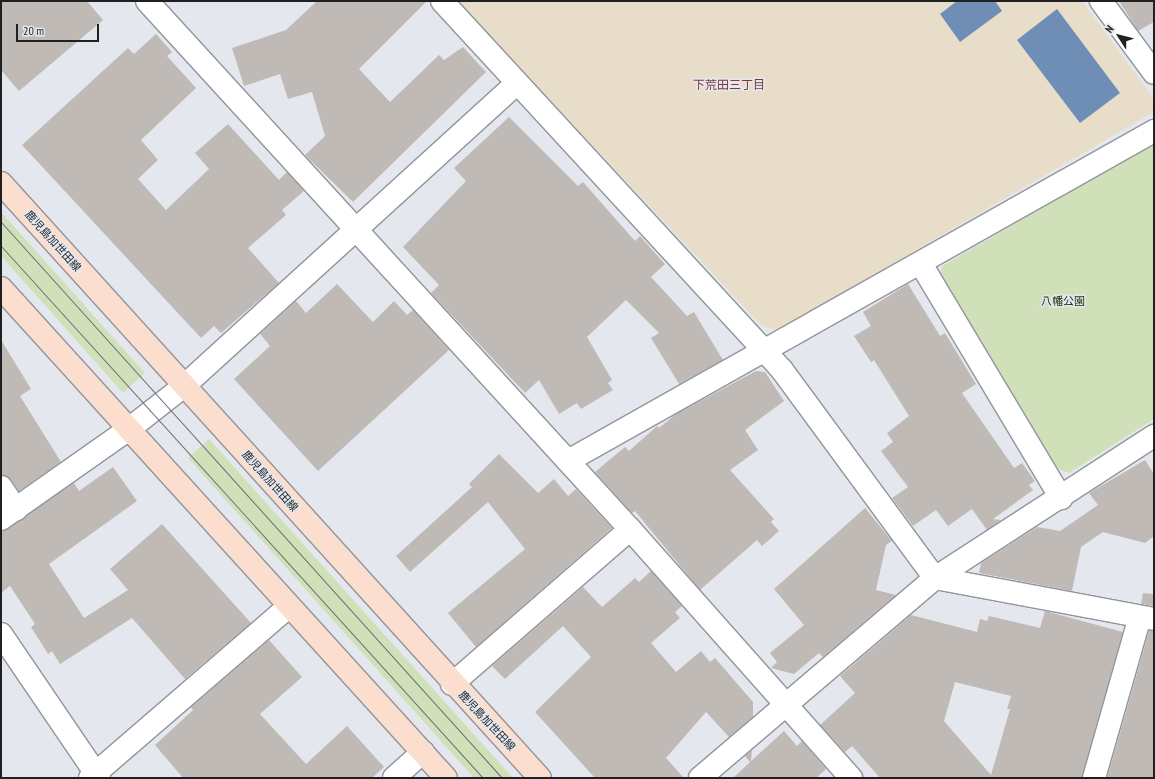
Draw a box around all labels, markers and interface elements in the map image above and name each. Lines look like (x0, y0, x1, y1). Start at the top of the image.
scale bar (18, 16, 101, 42)
north arrow (1099, 16, 1139, 56)
text: N (1102, 22, 1117, 35)
text: 20 m (23, 23, 44, 38)
district label: 下荒田三丁目 (693, 78, 765, 92)
street label: 鹿児島加世田線 (22, 208, 84, 274)
park label: 八幡公園 (1041, 294, 1085, 308)
street label: 鹿児島加世田線 (239, 448, 301, 514)
street label: 鹿児島加世田線 (456, 688, 518, 754)

